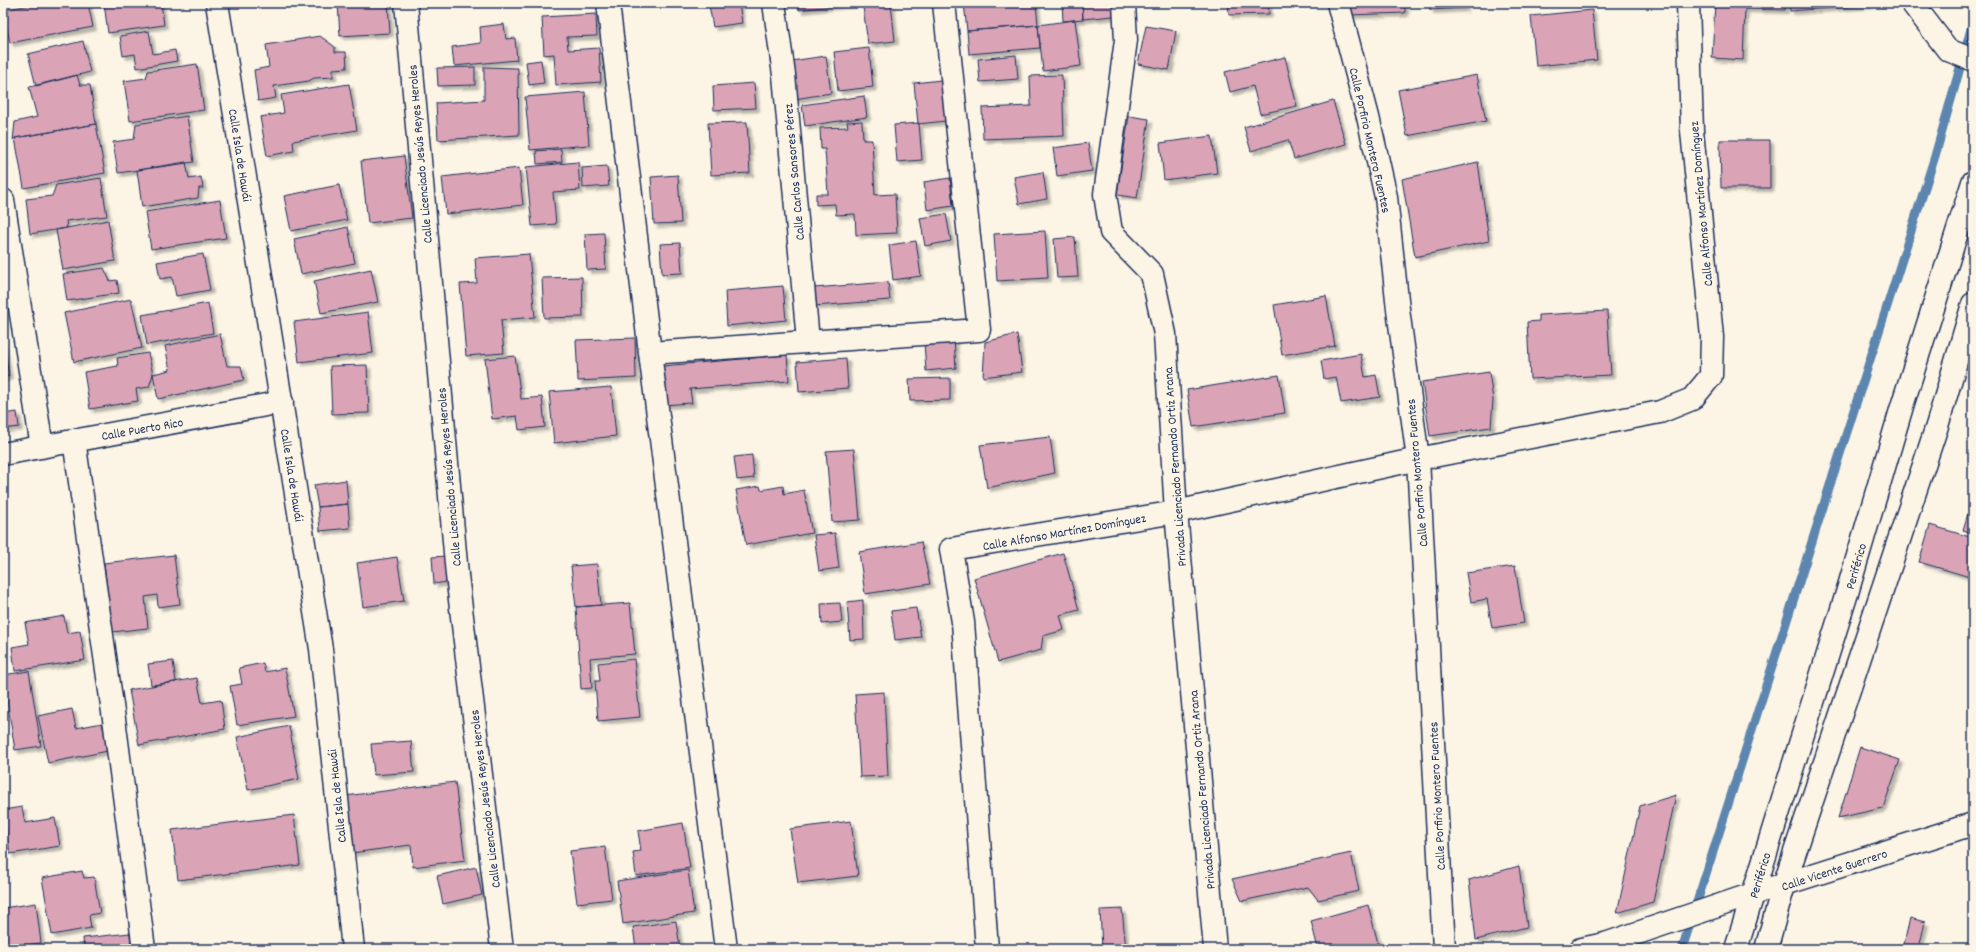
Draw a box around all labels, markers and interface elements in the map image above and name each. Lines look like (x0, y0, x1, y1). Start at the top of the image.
street label: Calle Licenciado Jesús Reyes Heroles (404, 64, 439, 244)
street label: Calle Porfirio Montero Fuentes (1343, 66, 1395, 215)
street label: Calle Carlos Sansores Pérez (780, 103, 811, 241)
street label: Calle Isla de Hawái (222, 108, 255, 204)
street label: Calle Alfonso Martínez Domínguez (1686, 121, 1719, 287)
street label: Privada Licenciado Fernando Ortiz Arana (1160, 366, 1193, 567)
street label: Calle Licenciado Jesús Reyes Heroles (433, 387, 468, 567)
street label: Calle Porfirio Montero Fuentes (1403, 398, 1434, 548)
street label: Calle Puerto Rico (100, 414, 185, 447)
street label: Calle Isla de Hawái (274, 428, 307, 524)
street label: Calle Alfonso Martínez Domínguez (981, 510, 1148, 557)
street label: Periférico (1842, 541, 1873, 592)
street label: Privada Licenciado Fernando Ortiz Arana (1185, 689, 1222, 890)
street label: Calle Licenciado Jesús Reyes Heroles (466, 709, 507, 889)
street label: Calle Porfirio Montero Fuentes (1425, 721, 1452, 871)
street label: Calle Isla de Hawái (324, 747, 353, 843)
street label: Calle Vicente Guerrero (1779, 845, 1890, 897)
street label: Periférico (1745, 850, 1777, 901)

